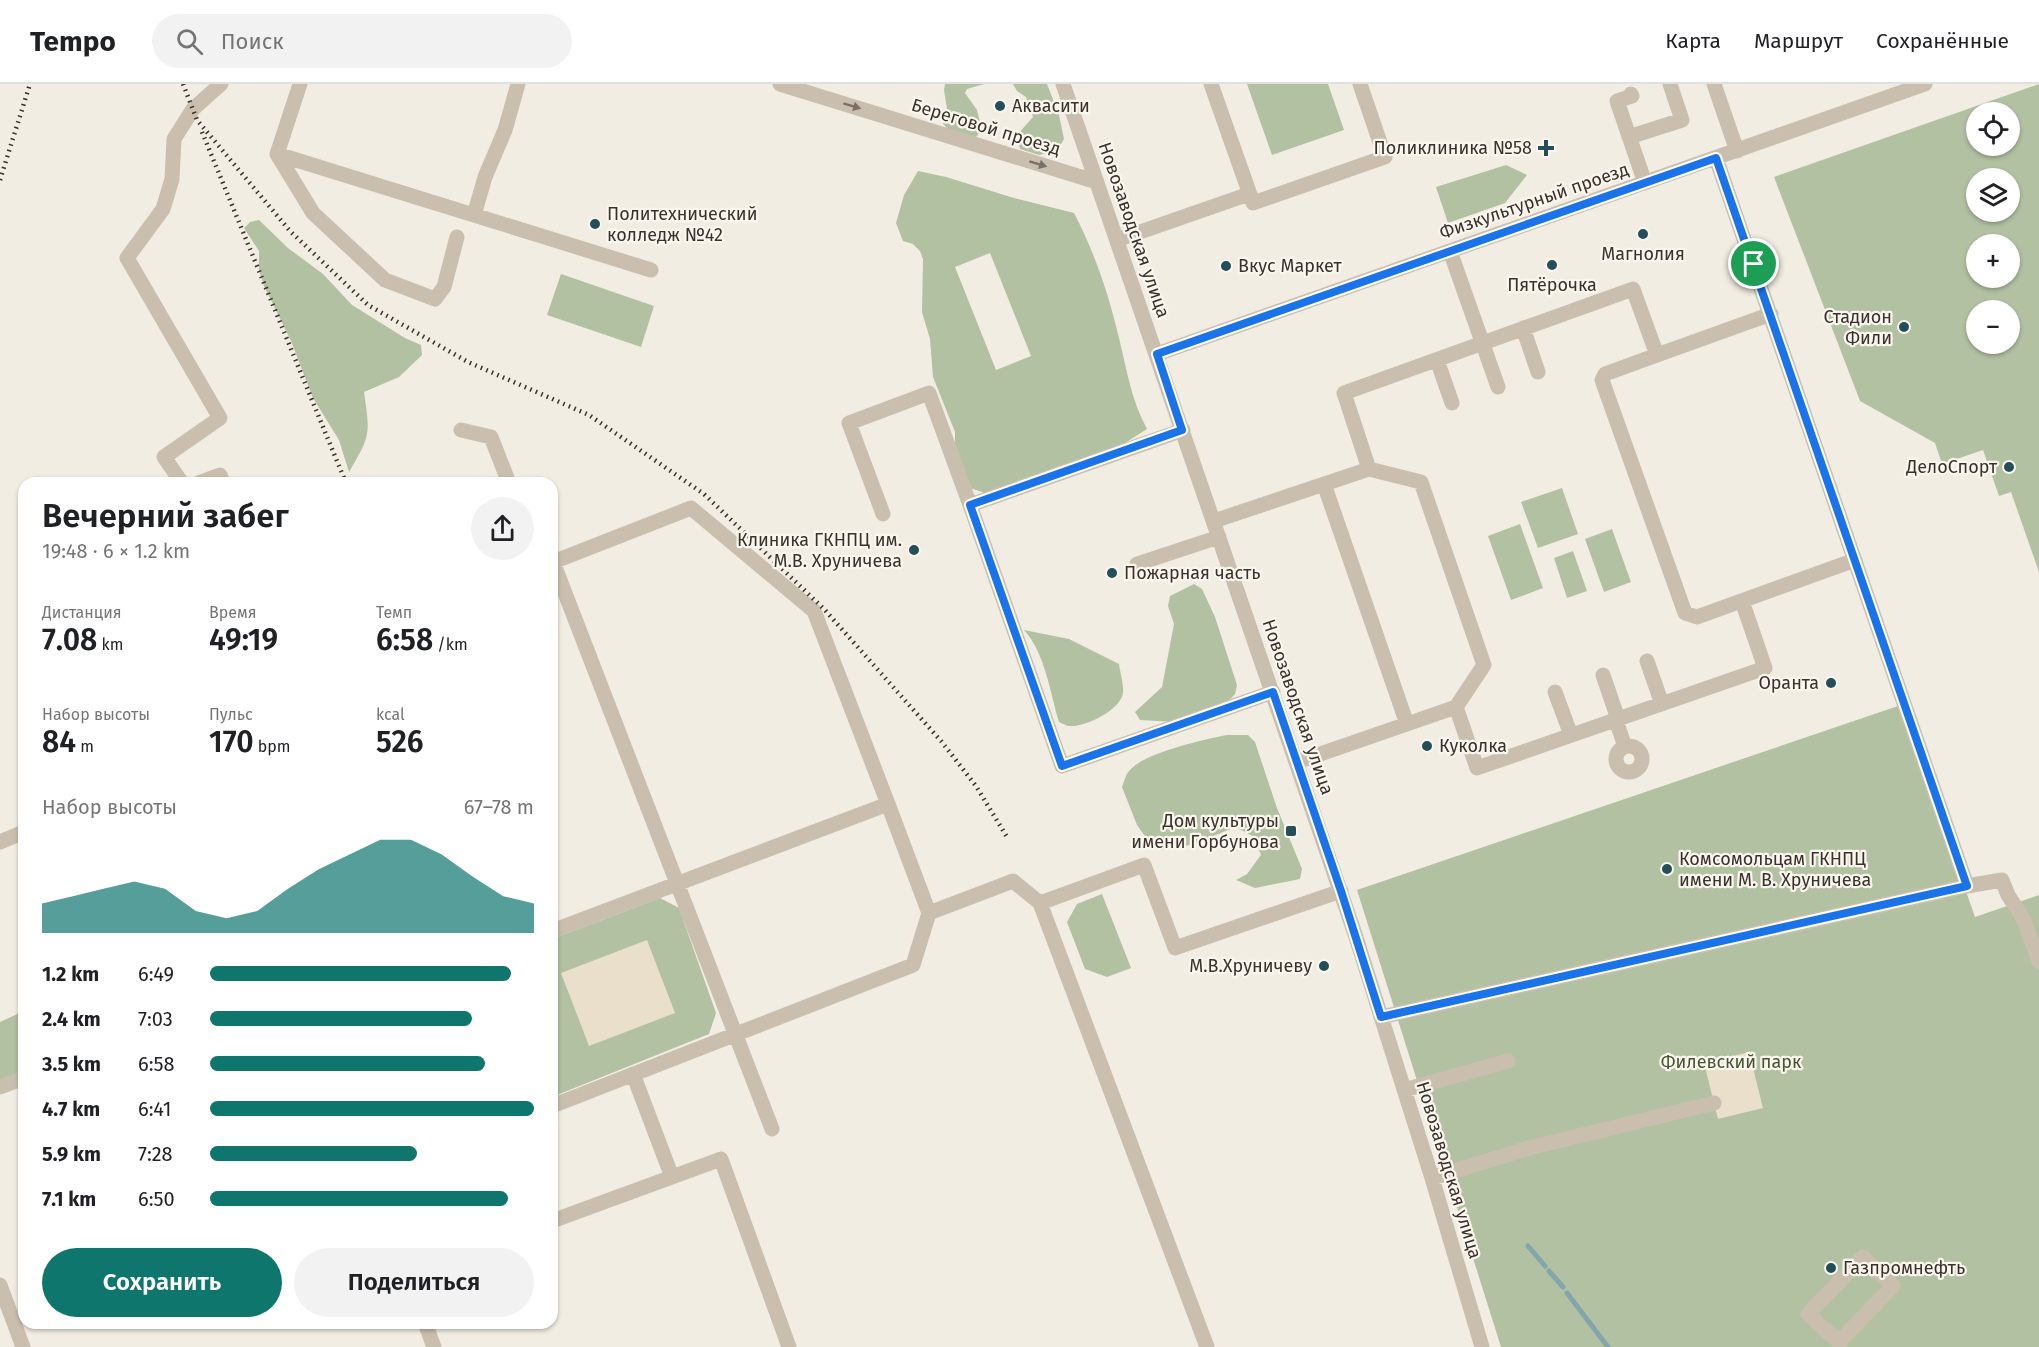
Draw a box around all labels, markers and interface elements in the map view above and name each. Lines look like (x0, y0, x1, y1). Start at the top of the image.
search box (152, 14, 572, 68)
text: Tempo (30, 25, 116, 58)
icon: search (173, 25, 206, 58)
text: Поиск (221, 28, 284, 55)
text: Карта (1665, 28, 1721, 54)
text: Маршрут (1754, 28, 1843, 54)
text: Сохранённые (1876, 28, 2009, 54)
street label: Береговой проезд (909, 94, 1063, 160)
place label: Аквасити (1012, 95, 1090, 117)
marker: Аквасити (993, 99, 1007, 113)
one-way arrow (843, 102, 861, 111)
map controls (1966, 102, 2020, 354)
button: locate (1966, 102, 2020, 156)
place label: Поликлиника №58 (1374, 137, 1532, 159)
street label: Новозаводская улица (1094, 139, 1174, 321)
marker: Поликлиника №58 (1537, 139, 1555, 157)
street label: Физкультурный проезд (1436, 158, 1632, 244)
one-way arrow (1029, 160, 1047, 169)
button: layers (1966, 168, 2020, 222)
place label: Политехнический колледж №42 (607, 203, 757, 246)
marker: Политехнический колледж №42 (588, 217, 602, 231)
marker: Магнолия (1636, 227, 1650, 241)
button: + (1966, 234, 2020, 288)
pin (1728, 238, 1779, 289)
place label: Магнолия (1601, 243, 1685, 265)
icon: arrive (1737, 247, 1770, 280)
place label: Вкус Маркет (1238, 255, 1342, 277)
marker: Пятёрочка (1545, 258, 1559, 272)
marker: Вкус Маркет (1219, 259, 1233, 273)
place label: Пятёрочка (1507, 274, 1597, 296)
button: − (1966, 300, 2020, 354)
place label: Стадион Фили (1824, 306, 1892, 349)
marker: Стадион Фили (1897, 320, 1911, 334)
place label: ДелоСпорт (1905, 456, 1998, 478)
marker: ДелоСпорт (2002, 460, 2016, 474)
text: Вечерний забег (42, 496, 289, 536)
button: share (471, 497, 534, 560)
place label: Клиника ГКНПЦ им. М.В. Хруничева (737, 529, 902, 572)
text: 19:48 · 6 × 1.2 km (42, 539, 190, 563)
marker: Клиника ГКНПЦ им. М.В. Хруничева (907, 543, 921, 557)
place label: Пожарная часть (1124, 562, 1261, 584)
marker: Пожарная часть (1105, 566, 1119, 580)
text: Дистанция (42, 603, 122, 622)
text: Время (209, 603, 257, 622)
text: Темп (376, 603, 412, 622)
street label: Новозаводская улица (1258, 616, 1338, 798)
text: 7.08 (42, 622, 97, 658)
text: 49:19 (209, 622, 278, 658)
text: 6:58 (376, 622, 433, 658)
text: km (97, 635, 123, 654)
text: /km (433, 635, 468, 654)
place label: Оранта (1758, 672, 1819, 694)
marker: Оранта (1824, 676, 1838, 690)
text: Набор высоты (42, 705, 150, 724)
text: Пульс (209, 705, 253, 724)
text: kcal (376, 705, 405, 724)
text: 84 (42, 724, 76, 760)
text: 170 (209, 724, 254, 760)
text: 526 (376, 724, 423, 760)
place label: Куколка (1439, 735, 1507, 757)
text: m (76, 737, 94, 756)
text: bpm (254, 737, 291, 756)
marker: Куколка (1420, 739, 1434, 753)
text: Набор высоты (42, 795, 177, 819)
text: 67–78 m (464, 795, 534, 819)
place label: Дом культуры имени Горбунова (1131, 810, 1279, 853)
marker: Дом культуры имени Горбунова (1284, 824, 1298, 838)
place label: Комсомольцам ГКНПЦ имени М. В. Хруничева (1679, 848, 1871, 891)
marker: Комсомольцам ГКНПЦ имени М. В. Хруничева (1660, 862, 1674, 876)
place label: М.В.Хруничеву (1189, 955, 1312, 977)
marker: М.В.Хруничеву (1317, 959, 1331, 973)
text: 1.2 km (42, 962, 99, 986)
text: 6:49 (138, 962, 174, 986)
text: 2.4 km (42, 1007, 101, 1031)
text: 7:03 (138, 1007, 173, 1031)
park label: Филевский парк (1661, 1051, 1802, 1073)
text: 3.5 km (42, 1052, 101, 1076)
text: 6:58 (138, 1052, 175, 1076)
street label: Новозаводская улица (1412, 1079, 1486, 1261)
text: 4.7 km (42, 1097, 100, 1121)
text: 6:41 (138, 1097, 172, 1121)
text: 5.9 km (42, 1142, 101, 1166)
text: 7:28 (138, 1142, 173, 1166)
text: 7.1 km (42, 1187, 96, 1211)
text: 6:50 (138, 1187, 175, 1211)
button: Сохранить (42, 1248, 282, 1317)
button: Поделиться (294, 1248, 534, 1317)
place label: Газпромнефть (1843, 1257, 1965, 1279)
marker: Газпромнефть (1824, 1261, 1838, 1275)

